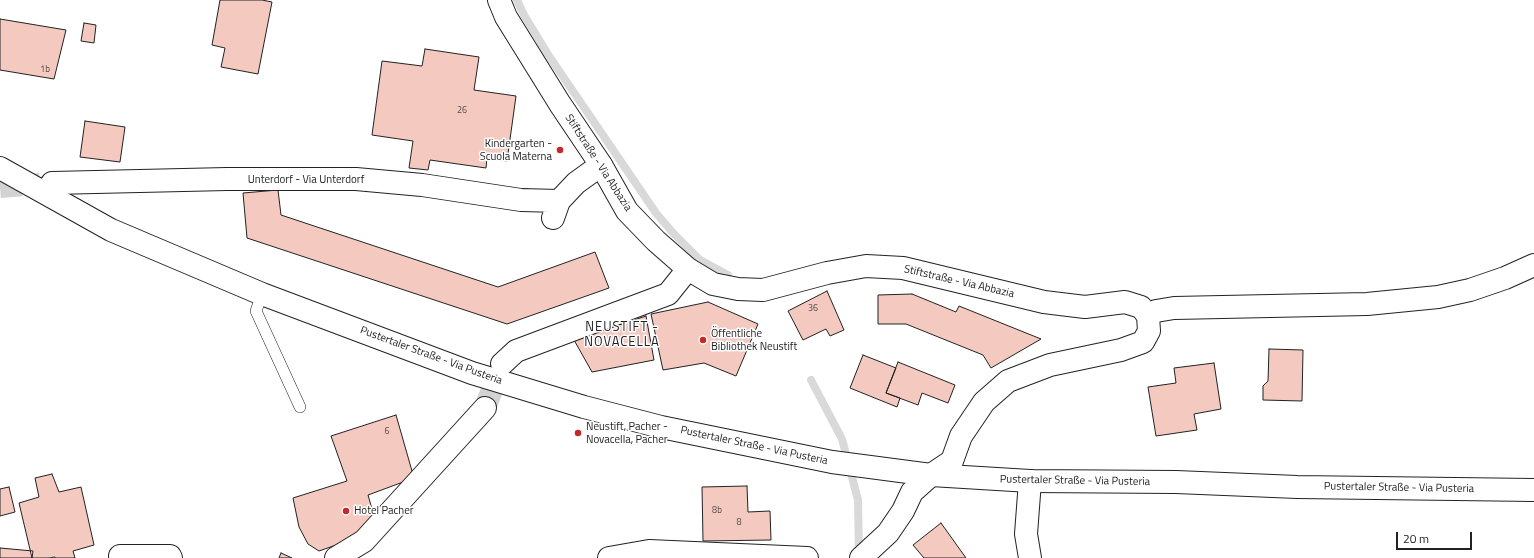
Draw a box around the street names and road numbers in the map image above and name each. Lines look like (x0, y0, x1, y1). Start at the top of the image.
street label: Stiftstraße - Via Abbazia (562, 112, 634, 214)
street label: Unterdorf - Via Unterdorf (248, 173, 364, 187)
street label: Stiftstraße - Via Abbazia (903, 263, 1015, 301)
street label: Pustertaler Straße - Via Pusteria (358, 324, 504, 388)
street label: Pustertaler Straße - Via Pusteria (679, 424, 829, 468)
street label: Pustertaler Straße - Via Pusteria (1000, 473, 1150, 489)
street label: Pustertaler Straße - Via Pusteria (1324, 480, 1474, 496)

